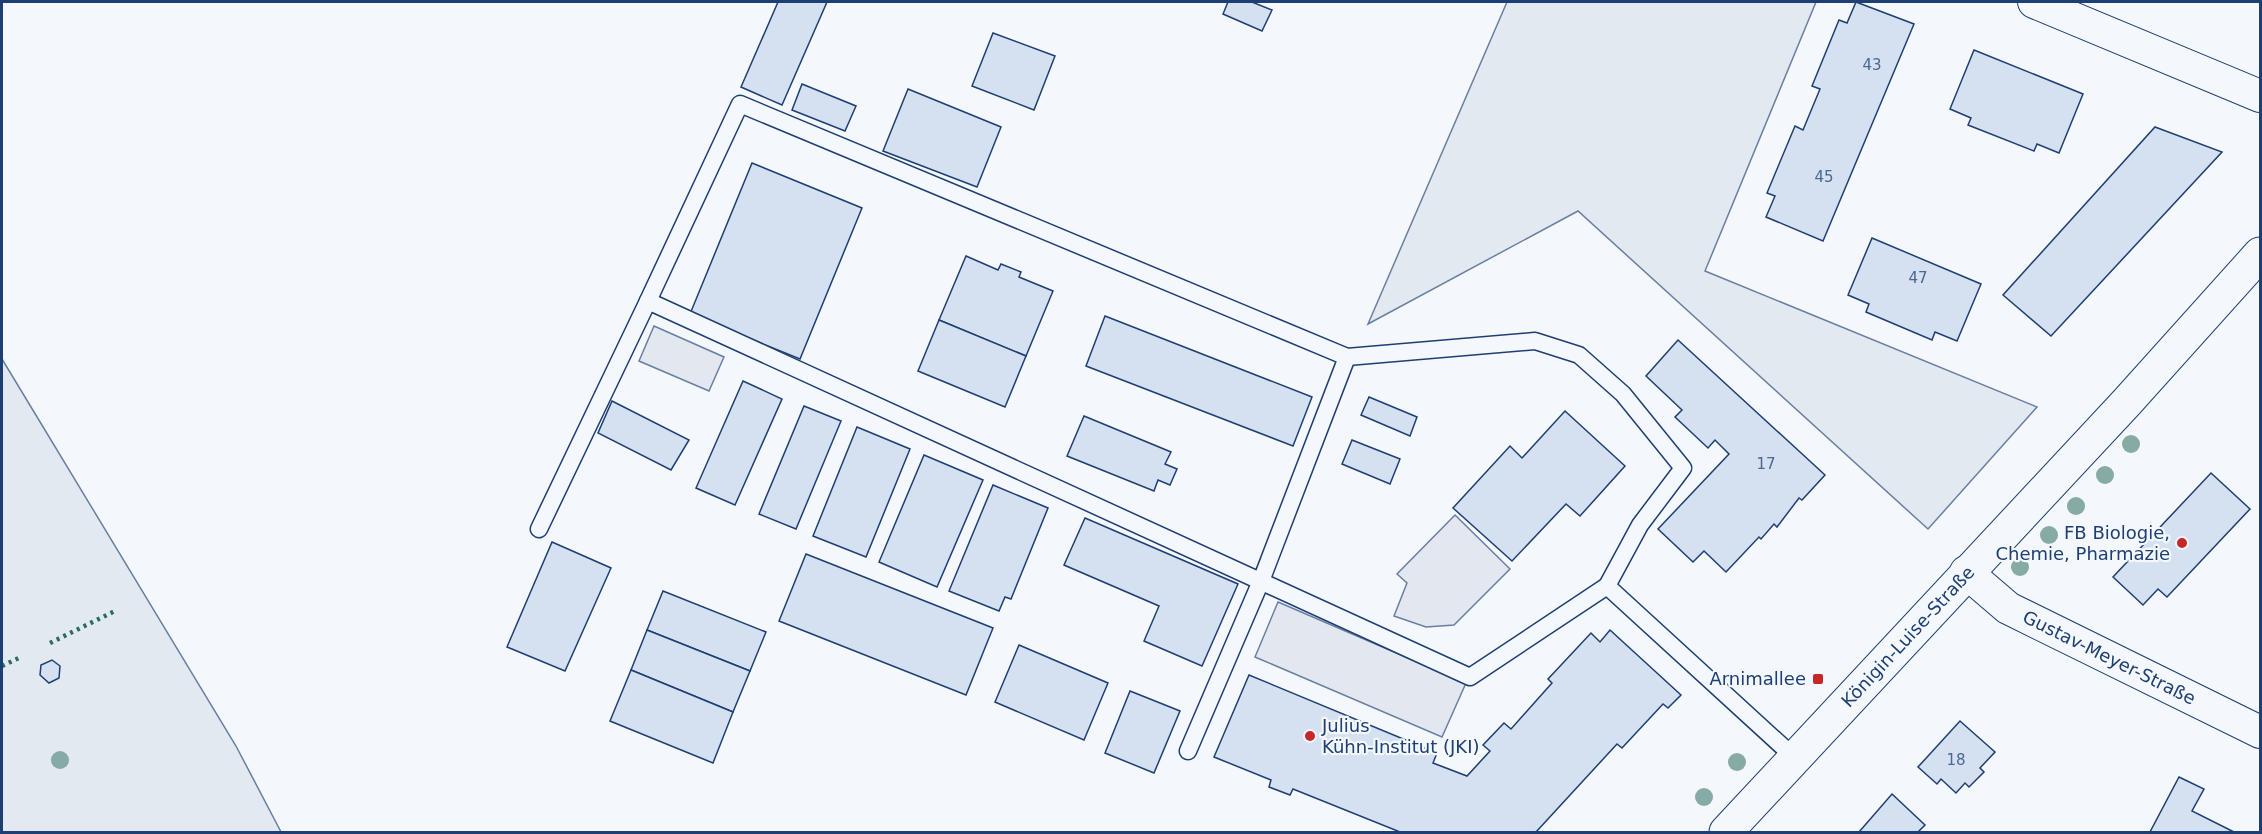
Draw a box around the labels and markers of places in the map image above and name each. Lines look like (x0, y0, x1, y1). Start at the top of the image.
place label: FB Biologie, Chemie, Pharmazie (1995, 522, 2170, 564)
marker: FB Biologie, Chemie, Pharmazie (2175, 536, 2189, 550)
place label: Arnimallee (1709, 668, 1806, 689)
marker: Arnimallee (1811, 672, 1825, 686)
place label: Julius Kühn-Institut (JKI) (1321, 715, 1480, 757)
marker: Julius Kühn-Institut (JKI) (1303, 729, 1317, 743)

